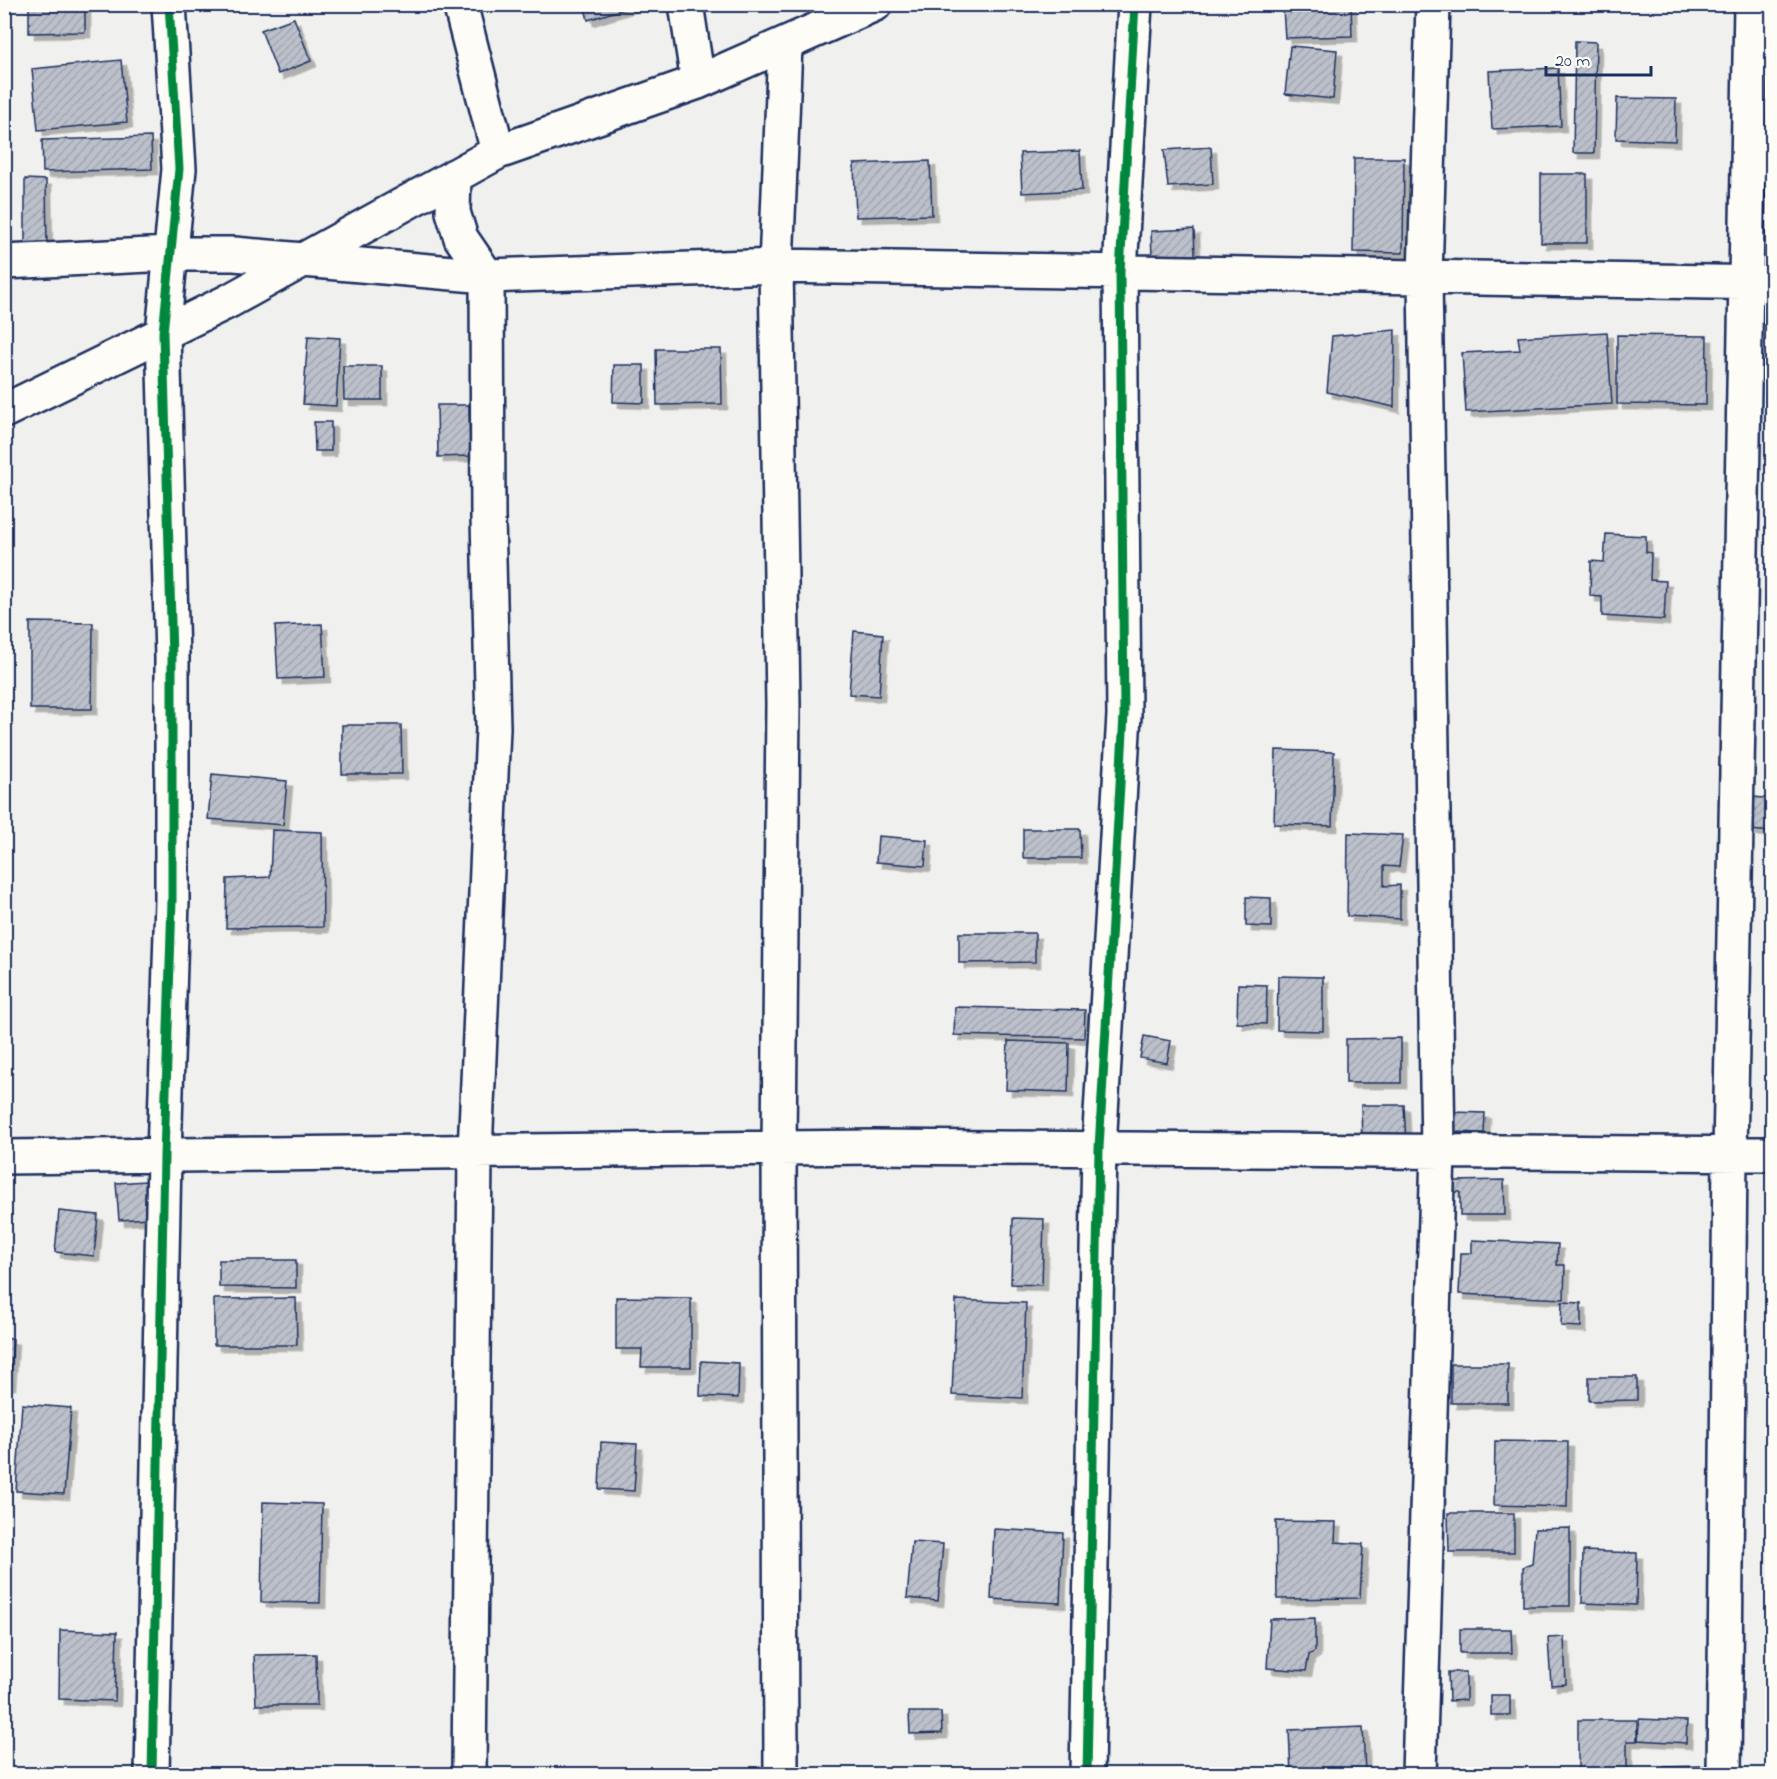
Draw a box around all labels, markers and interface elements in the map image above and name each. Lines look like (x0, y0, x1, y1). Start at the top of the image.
scale bar (1546, 39, 1651, 77)
text: 20 m (1555, 49, 1590, 75)

